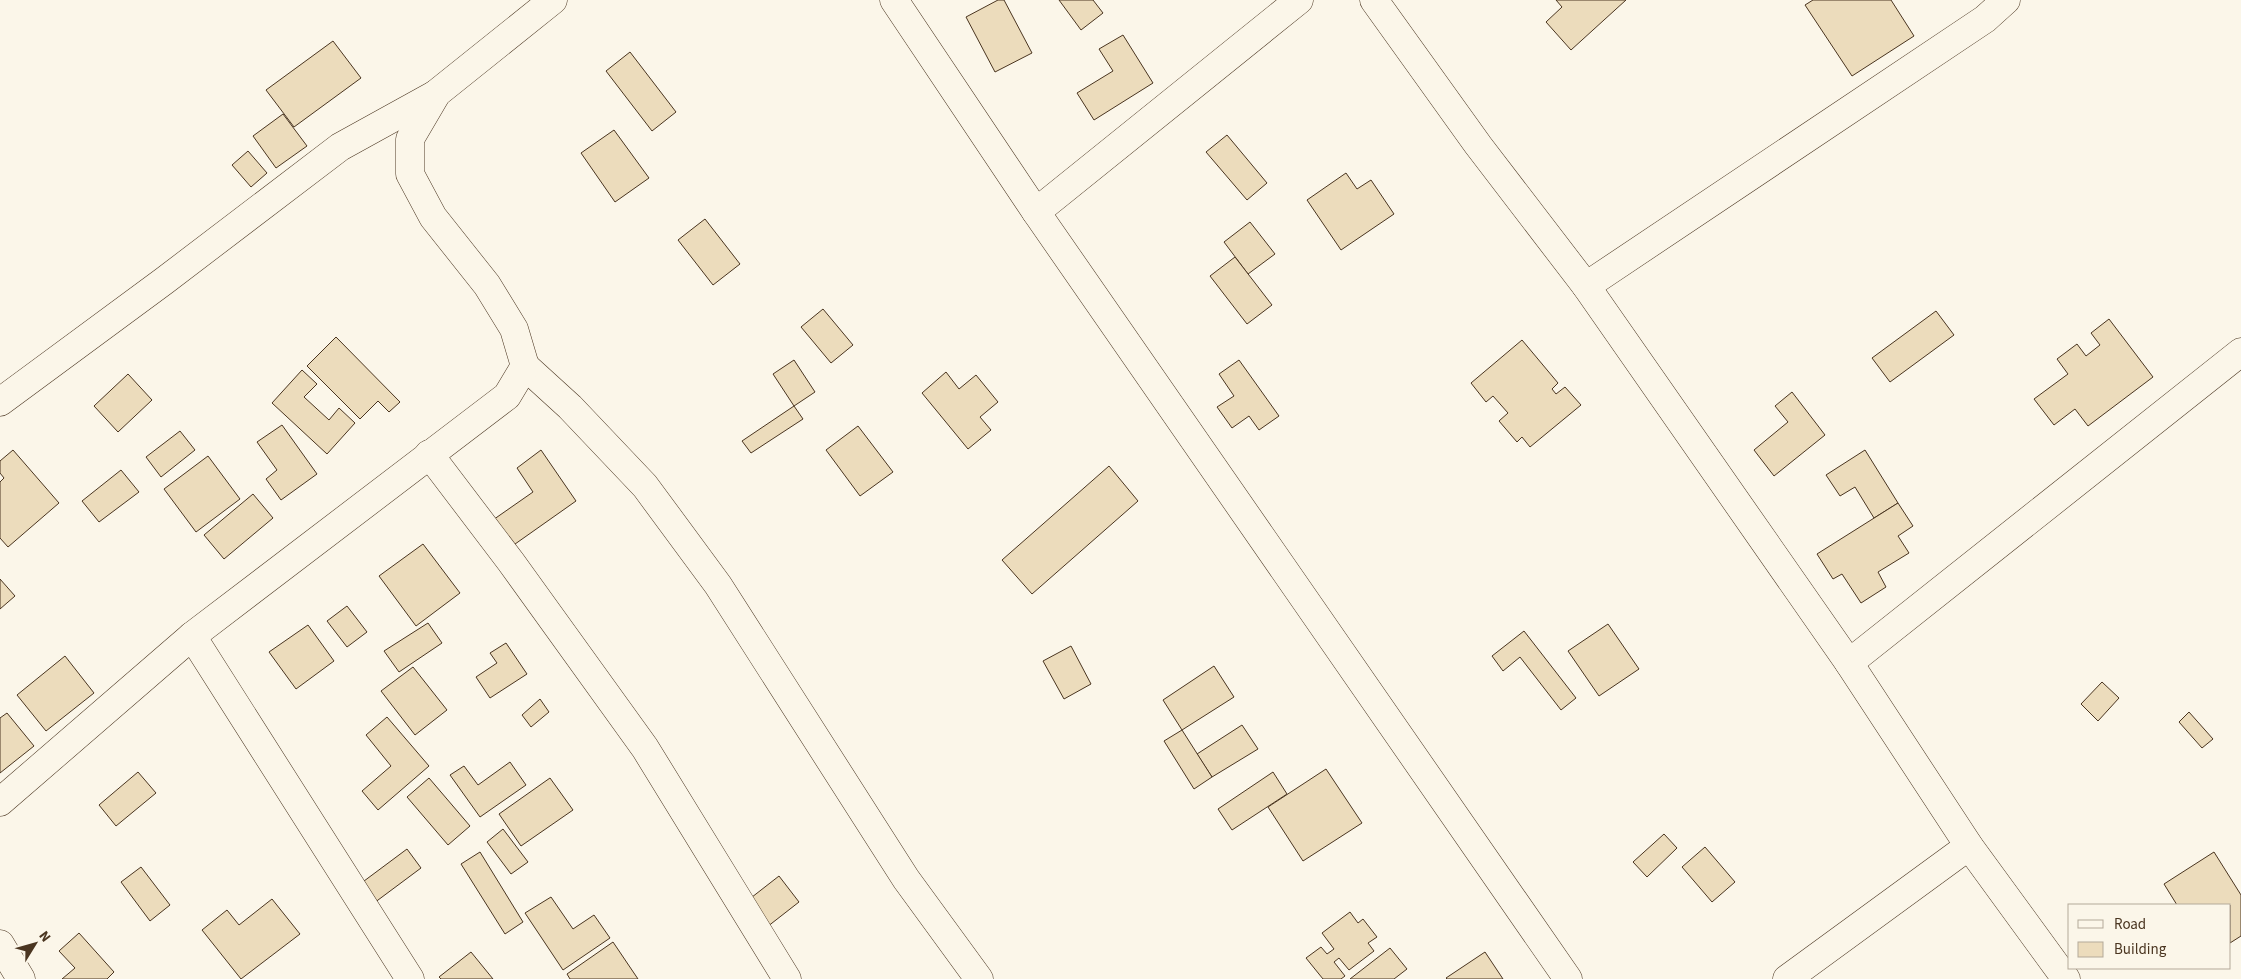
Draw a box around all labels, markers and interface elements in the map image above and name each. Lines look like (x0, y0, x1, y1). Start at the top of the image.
legend (2068, 904, 2231, 969)
text: Road (2114, 914, 2146, 935)
north arrow (10, 919, 60, 969)
text: N (34, 927, 55, 947)
text: Building (2114, 939, 2167, 960)

